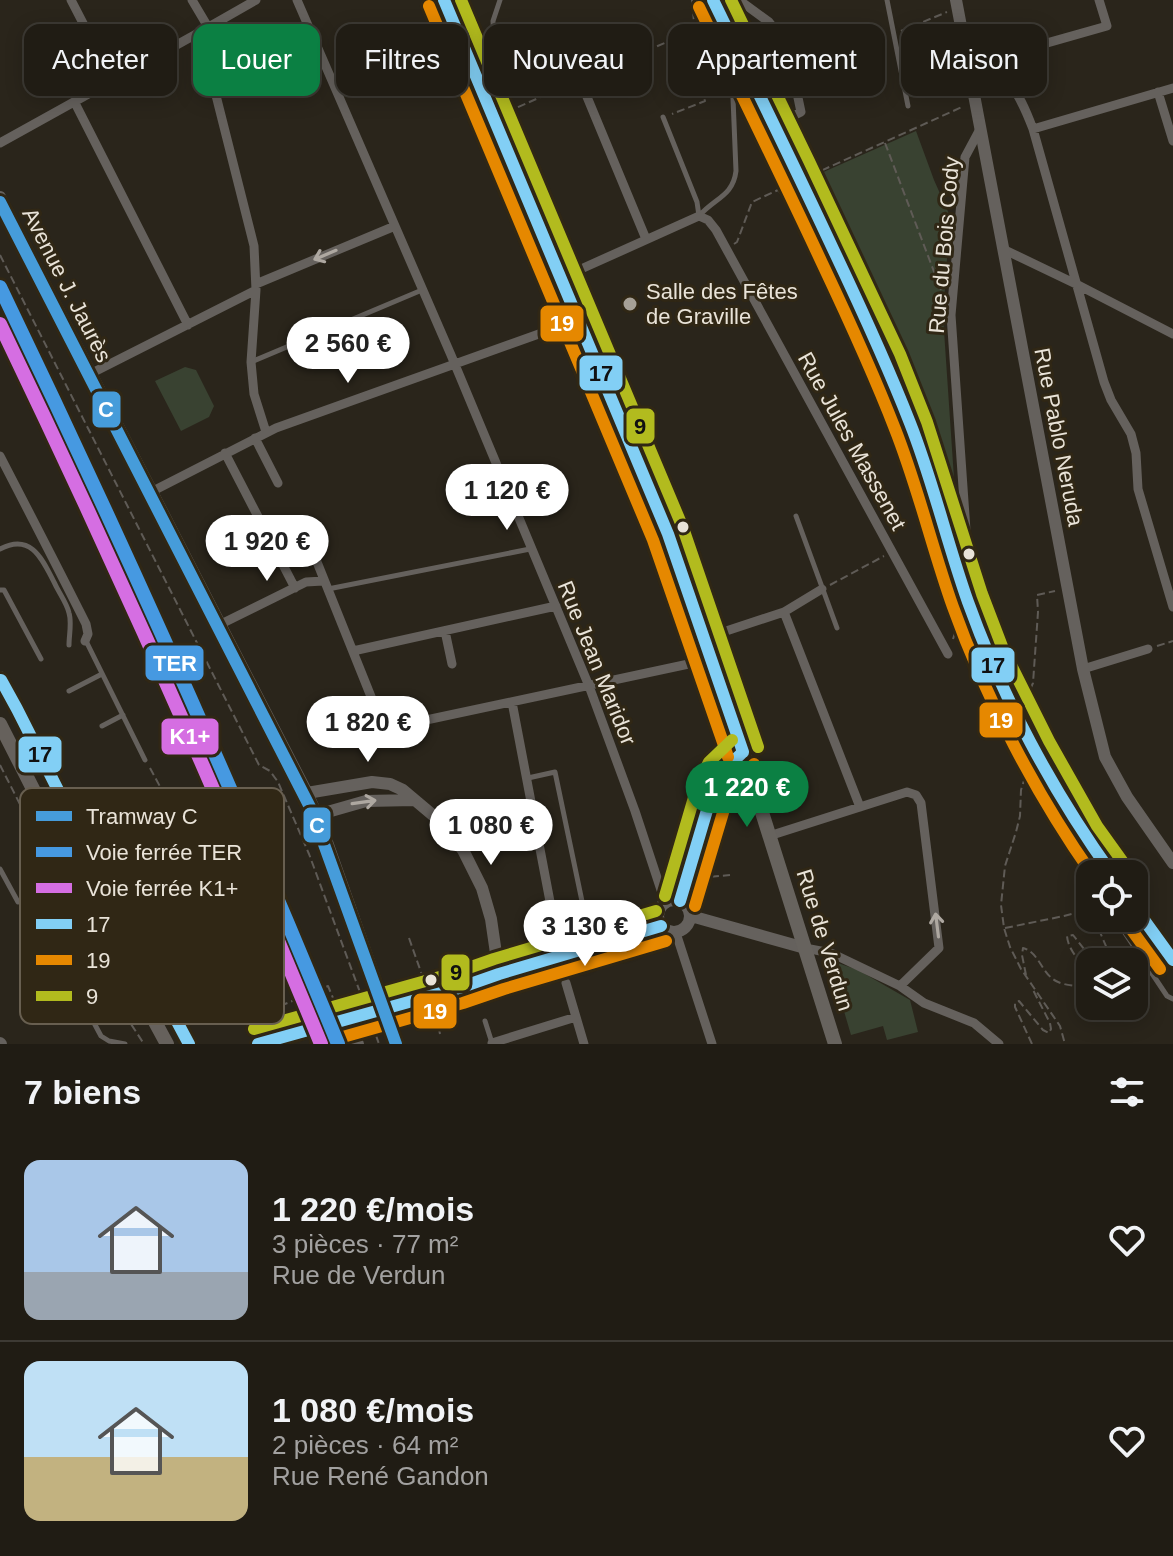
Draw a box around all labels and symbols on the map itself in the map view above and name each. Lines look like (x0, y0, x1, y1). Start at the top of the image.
street label: Rue du Bois Cody (924, 156, 964, 334)
street label: Avenue J. Jaurès (17, 204, 117, 366)
one-way arrow (313, 249, 338, 264)
place label: Salle des Fêtes de Graville (646, 279, 798, 329)
marker: Salle des Fêtes de Graville (621, 295, 639, 313)
line badge: 19 (539, 304, 585, 343)
text: 19 (550, 311, 574, 336)
pin: 2 560 € (274, 317, 422, 385)
street label: Rue Pablo Neruda (1029, 346, 1089, 529)
street label: Rue Jules Massenet (793, 348, 911, 534)
line badge: 17 (578, 354, 624, 392)
text: 17 (589, 361, 613, 386)
line badge: C (91, 390, 122, 429)
text: C (98, 397, 114, 422)
line badge: 9 (625, 407, 656, 445)
text: 9 (634, 414, 646, 439)
pin: 1 120 € (433, 464, 581, 532)
pin: 1 920 € (193, 515, 341, 583)
unlabelled marker (675, 519, 691, 535)
unlabelled marker (961, 546, 977, 562)
street label: Rue Jean Maridor (553, 577, 641, 749)
line badge: TER (144, 644, 205, 682)
line badge: 17 (970, 646, 1016, 684)
text: TER (153, 651, 197, 676)
text: 17 (981, 653, 1005, 678)
pin: 1 820 € (294, 696, 442, 764)
line badge: 19 (978, 701, 1024, 739)
text: 19 (989, 708, 1013, 733)
line badge: K1+ (160, 717, 220, 756)
text: K1+ (170, 724, 210, 749)
line badge: 17 (17, 735, 63, 774)
text: 17 (28, 742, 52, 767)
pin: 1 220 € (673, 761, 821, 829)
legend (20, 788, 284, 1024)
one-way arrow (351, 794, 377, 809)
pin: 1 080 € (417, 799, 565, 867)
text: Tramway C (86, 804, 198, 829)
line badge: C (302, 806, 332, 844)
text: C (309, 813, 325, 838)
text: Voie ferrée TER (86, 840, 242, 865)
street label: Rue de Verdun (792, 866, 858, 1014)
text: Voie ferrée K1+ (86, 876, 238, 901)
pin: 3 130 € (511, 900, 659, 968)
text: 17 (86, 912, 110, 937)
one-way arrow (929, 912, 944, 939)
text: 19 (86, 948, 110, 973)
line badge: 9 (440, 953, 471, 992)
text: 9 (450, 960, 462, 985)
unlabelled marker (423, 972, 439, 988)
text: 9 (86, 984, 98, 1009)
line badge: 19 (412, 992, 458, 1030)
text: 19 (423, 999, 447, 1024)

